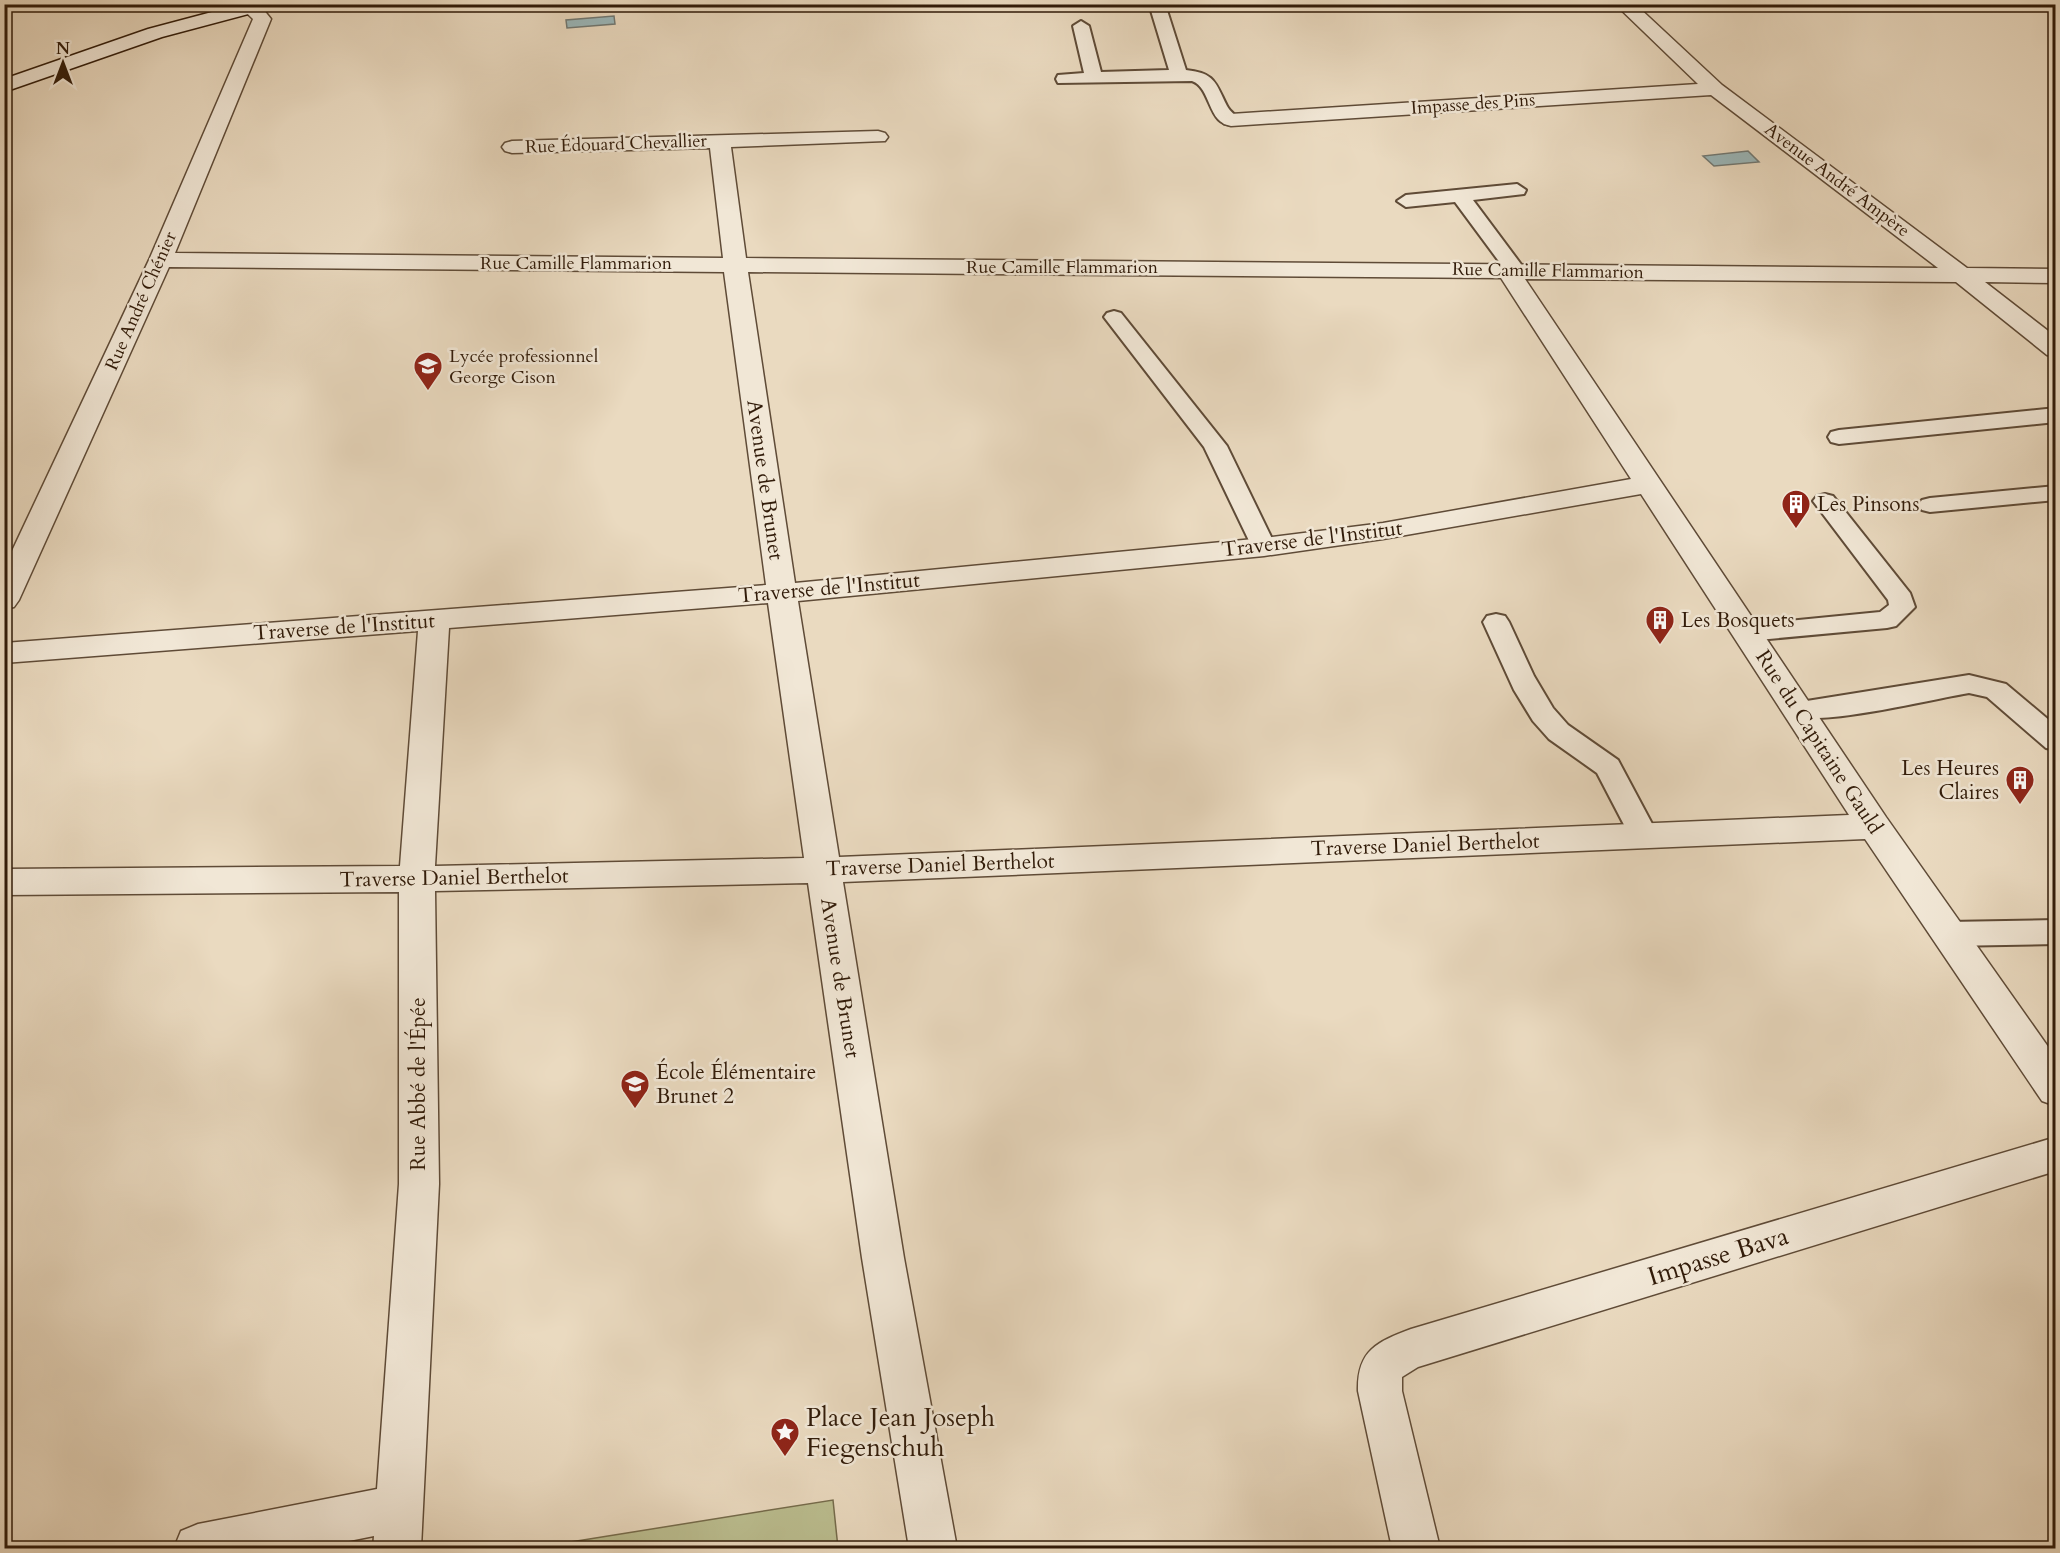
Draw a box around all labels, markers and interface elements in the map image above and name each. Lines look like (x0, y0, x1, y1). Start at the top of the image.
north arrow (33, 33, 93, 93)
text: N (56, 38, 70, 60)
street label: Impasse des Pins (1410, 87, 1536, 121)
street label: Avenue André Ampère (1759, 117, 1915, 243)
street label: Rue Édouard Chevallier (525, 128, 708, 160)
street label: Rue André Chénier (99, 227, 183, 374)
street label: Rue Camille Flammarion (480, 251, 673, 276)
street label: Rue Camille Flammarion (966, 255, 1159, 280)
street label: Rue Camille Flammarion (1452, 257, 1645, 285)
place label: Lycée professionnel George Cison (449, 344, 599, 390)
school or university icon: Lycée professionnel George Cison (412, 350, 444, 392)
street label: Avenue de Brunet (739, 398, 791, 562)
building icon: Les Pinsons (1780, 488, 1812, 530)
place label: Les Pinsons (1817, 490, 1920, 519)
street label: Traverse de l'Institut (1220, 513, 1404, 564)
street label: Traverse de l'Institut (737, 566, 921, 610)
building icon: Les Bosquets (1644, 604, 1676, 646)
street label: Traverse de l'Institut (252, 606, 436, 648)
place label: Les Bosquets (1681, 606, 1795, 635)
street label: Rue du Capitaine Gauld (1748, 644, 1890, 840)
place label: Les Heures Claires (1901, 754, 1999, 807)
building icon: Les Heures Claires (2004, 764, 2036, 806)
street label: Traverse Daniel Berthelot (1310, 826, 1540, 863)
street label: Traverse Daniel Berthelot (825, 846, 1055, 883)
street label: Traverse Daniel Berthelot (339, 861, 569, 894)
street label: Avenue de Brunet (813, 896, 867, 1060)
street label: Rue Abbé de l'Épée (404, 997, 433, 1171)
place label: École Élémentaire Brunet 2 (656, 1058, 816, 1111)
school or university icon: École Élémentaire Brunet 2 (619, 1068, 651, 1110)
street label: Impasse Bava (1643, 1218, 1793, 1294)
place label: Place Jean Joseph Fiegenschuh (806, 1400, 995, 1465)
place icon: Place Jean Joseph Fiegenschuh (769, 1416, 801, 1458)

